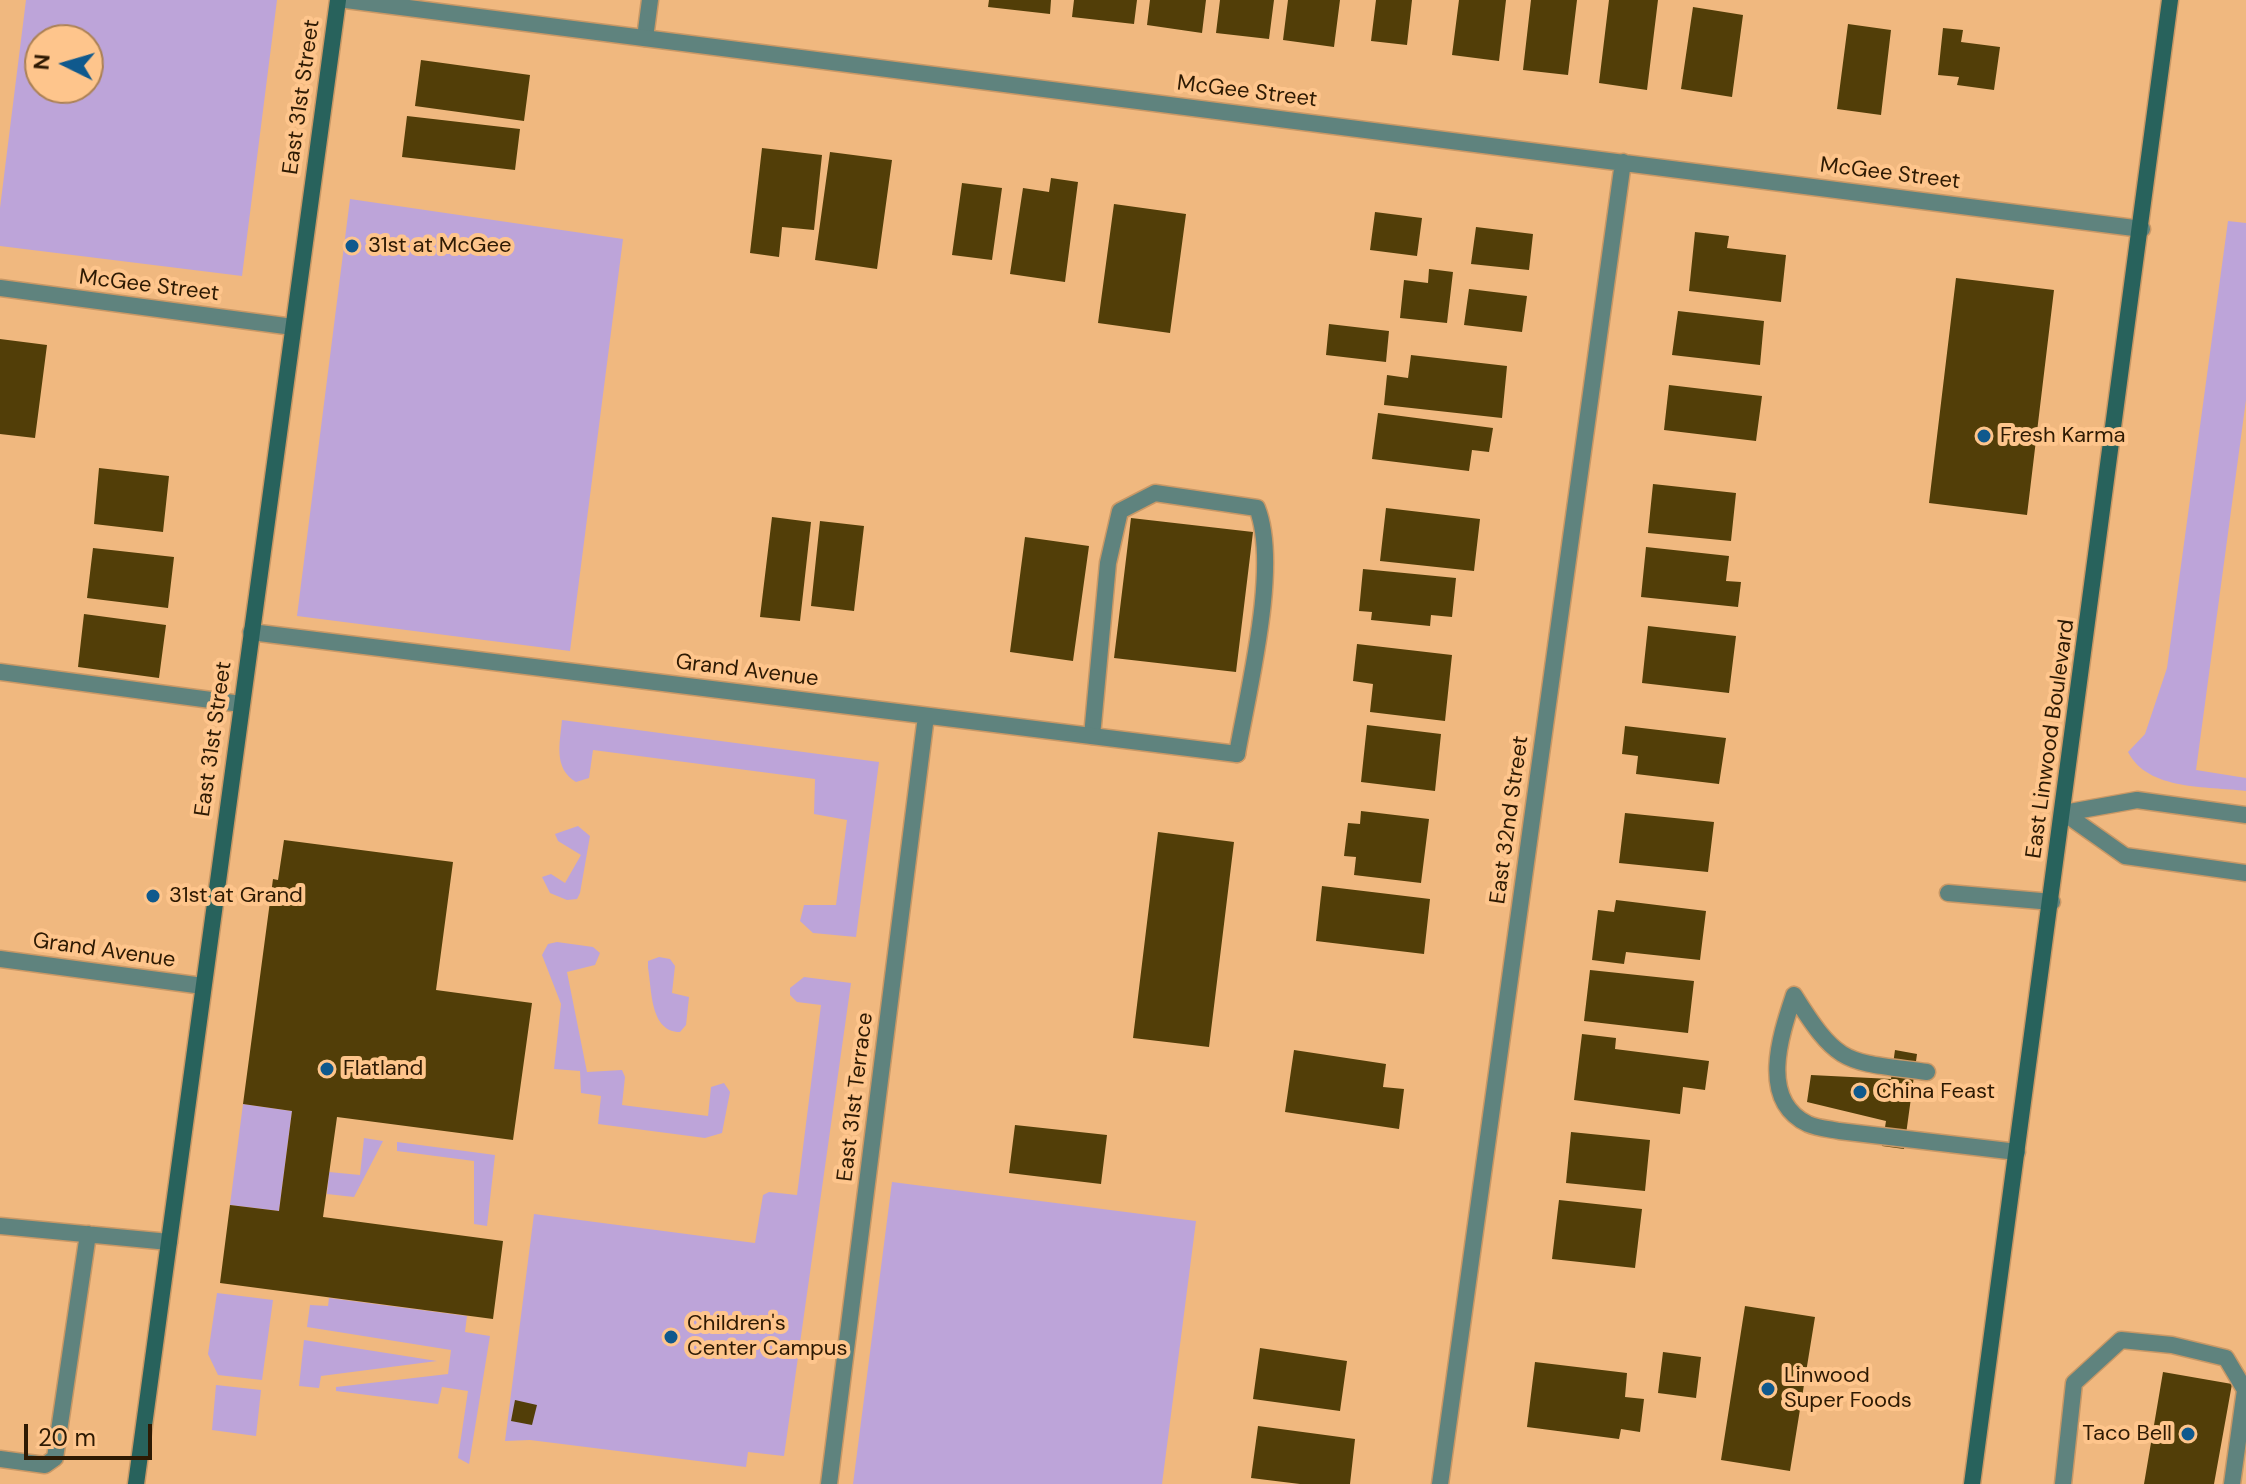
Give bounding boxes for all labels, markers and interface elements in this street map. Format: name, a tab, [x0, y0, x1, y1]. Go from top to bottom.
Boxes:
street label: East 31st Street	[278, 18, 326, 176]
north arrow	[24, 24, 104, 104]
text: N	[26, 53, 57, 71]
street label: McGee Street	[1175, 70, 1319, 114]
street label: McGee Street	[1818, 152, 1962, 196]
place label: 31st at McGee	[368, 233, 511, 259]
marker: 31st at McGee	[343, 237, 361, 255]
street label: McGee Street	[77, 264, 221, 308]
place label: Fresh Karma	[2000, 423, 2126, 449]
marker: Fresh Karma	[1975, 427, 1993, 445]
street label: East Linwood Boulevard	[2021, 618, 2081, 860]
street label: Grand Avenue	[674, 649, 820, 693]
street label: East 31st Street	[190, 660, 238, 818]
street label: East 32nd Street	[1485, 734, 1535, 906]
place label: 31st at Grand	[169, 883, 303, 909]
marker: 31st at Grand	[144, 887, 162, 905]
street label: Grand Avenue	[31, 928, 177, 974]
street label: East 31st Terrace	[833, 1011, 879, 1183]
place label: Flatland	[343, 1056, 423, 1082]
marker: Flatland	[318, 1060, 336, 1078]
place label: China Feast	[1876, 1079, 1995, 1105]
marker: China Feast	[1851, 1083, 1869, 1101]
place label: Children's Center Campus	[687, 1311, 847, 1362]
marker: Children's Center Campus	[662, 1328, 680, 1346]
place label: Linwood Super Foods	[1784, 1363, 1912, 1414]
marker: Linwood Super Foods	[1759, 1380, 1777, 1398]
scale bar	[28, 1408, 156, 1458]
place label: Taco Bell	[2082, 1421, 2172, 1447]
text: 20 m	[38, 1422, 96, 1453]
marker: Taco Bell	[2179, 1425, 2197, 1443]

